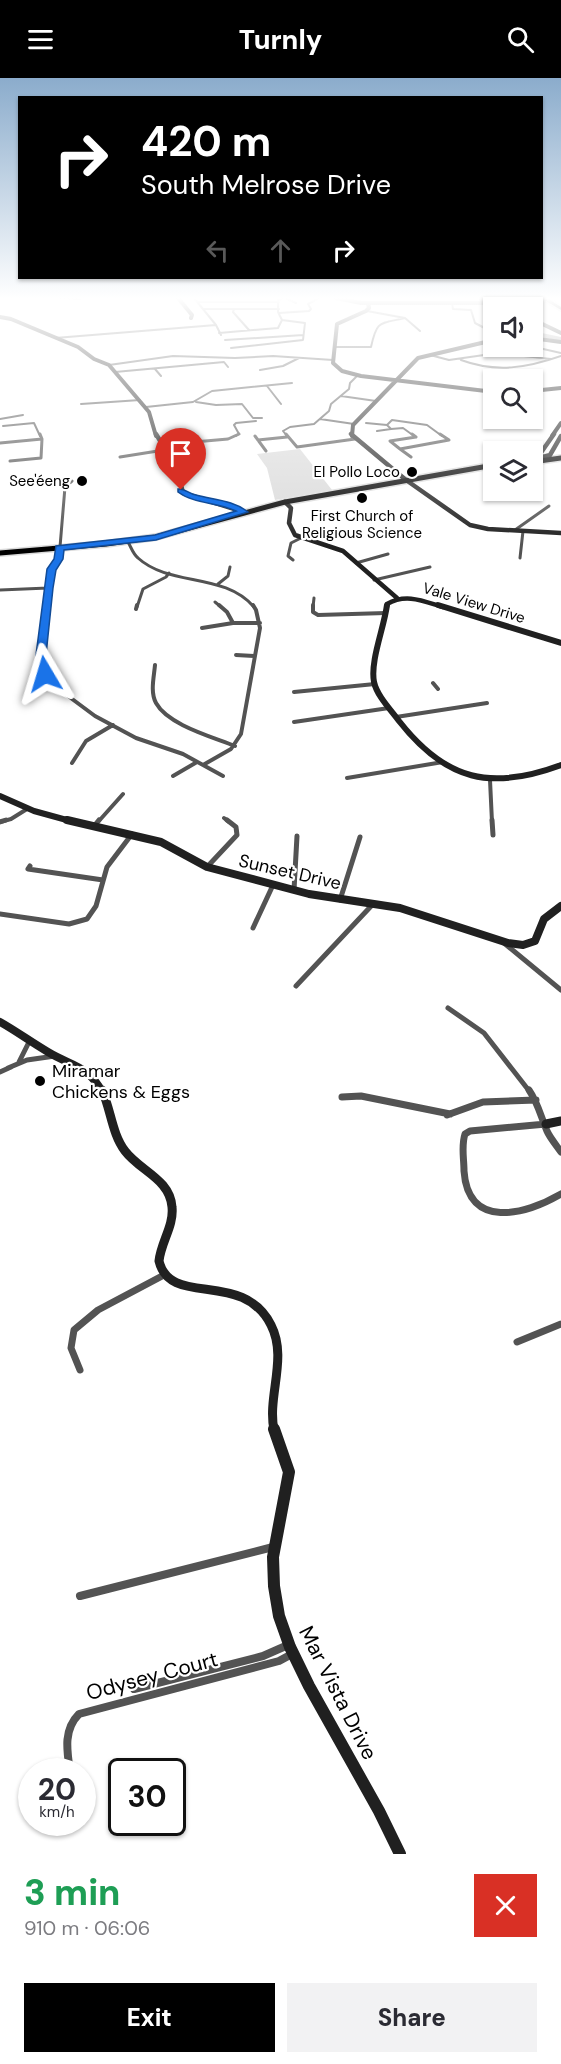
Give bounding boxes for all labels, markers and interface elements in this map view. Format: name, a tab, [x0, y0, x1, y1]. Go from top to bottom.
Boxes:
text: Turnly	[239, 22, 322, 57]
icon: menu	[24, 23, 57, 56]
icon: search	[504, 23, 537, 56]
text: 420 m	[141, 114, 271, 169]
icon: right	[42, 120, 120, 198]
text: South Melrose Drive	[141, 167, 391, 202]
icon: left	[201, 234, 234, 267]
icon: ahead	[264, 234, 297, 267]
icon: right	[327, 234, 360, 267]
map controls	[483, 297, 543, 501]
button: sound	[483, 297, 543, 357]
button: search	[483, 369, 543, 429]
pin	[155, 428, 206, 490]
icon: arrive	[164, 437, 197, 470]
button: layers	[483, 441, 543, 501]
place label: El Pollo Loco	[313, 462, 400, 482]
marker: El Pollo Loco	[405, 465, 419, 479]
place label: See'éeng	[9, 471, 70, 491]
marker: See'éeng	[75, 474, 89, 488]
marker: First Church of Religious Science	[355, 491, 369, 505]
place label: First Church of Religious Science	[302, 506, 422, 543]
street label: Vale View Drive	[420, 578, 528, 628]
position arrow	[13, 642, 77, 706]
street label: Sunset Drive	[236, 849, 344, 895]
place label: Miramar Chickens & Eggs	[52, 1059, 190, 1104]
marker: Miramar Chickens & Eggs	[33, 1074, 47, 1088]
street label: Mar Vista Drive	[292, 1621, 384, 1765]
street label: Odysey Court	[83, 1645, 221, 1707]
speed limit sign: 30	[108, 1758, 186, 1836]
text: 20	[38, 1770, 76, 1809]
text: km/h	[39, 1802, 75, 1822]
text: 3 min	[24, 1869, 120, 1916]
button: close	[474, 1874, 537, 1937]
text: 910 m · 06:06	[24, 1915, 150, 1941]
button: Exit	[24, 1983, 275, 2052]
button: Share	[287, 1983, 537, 2052]

